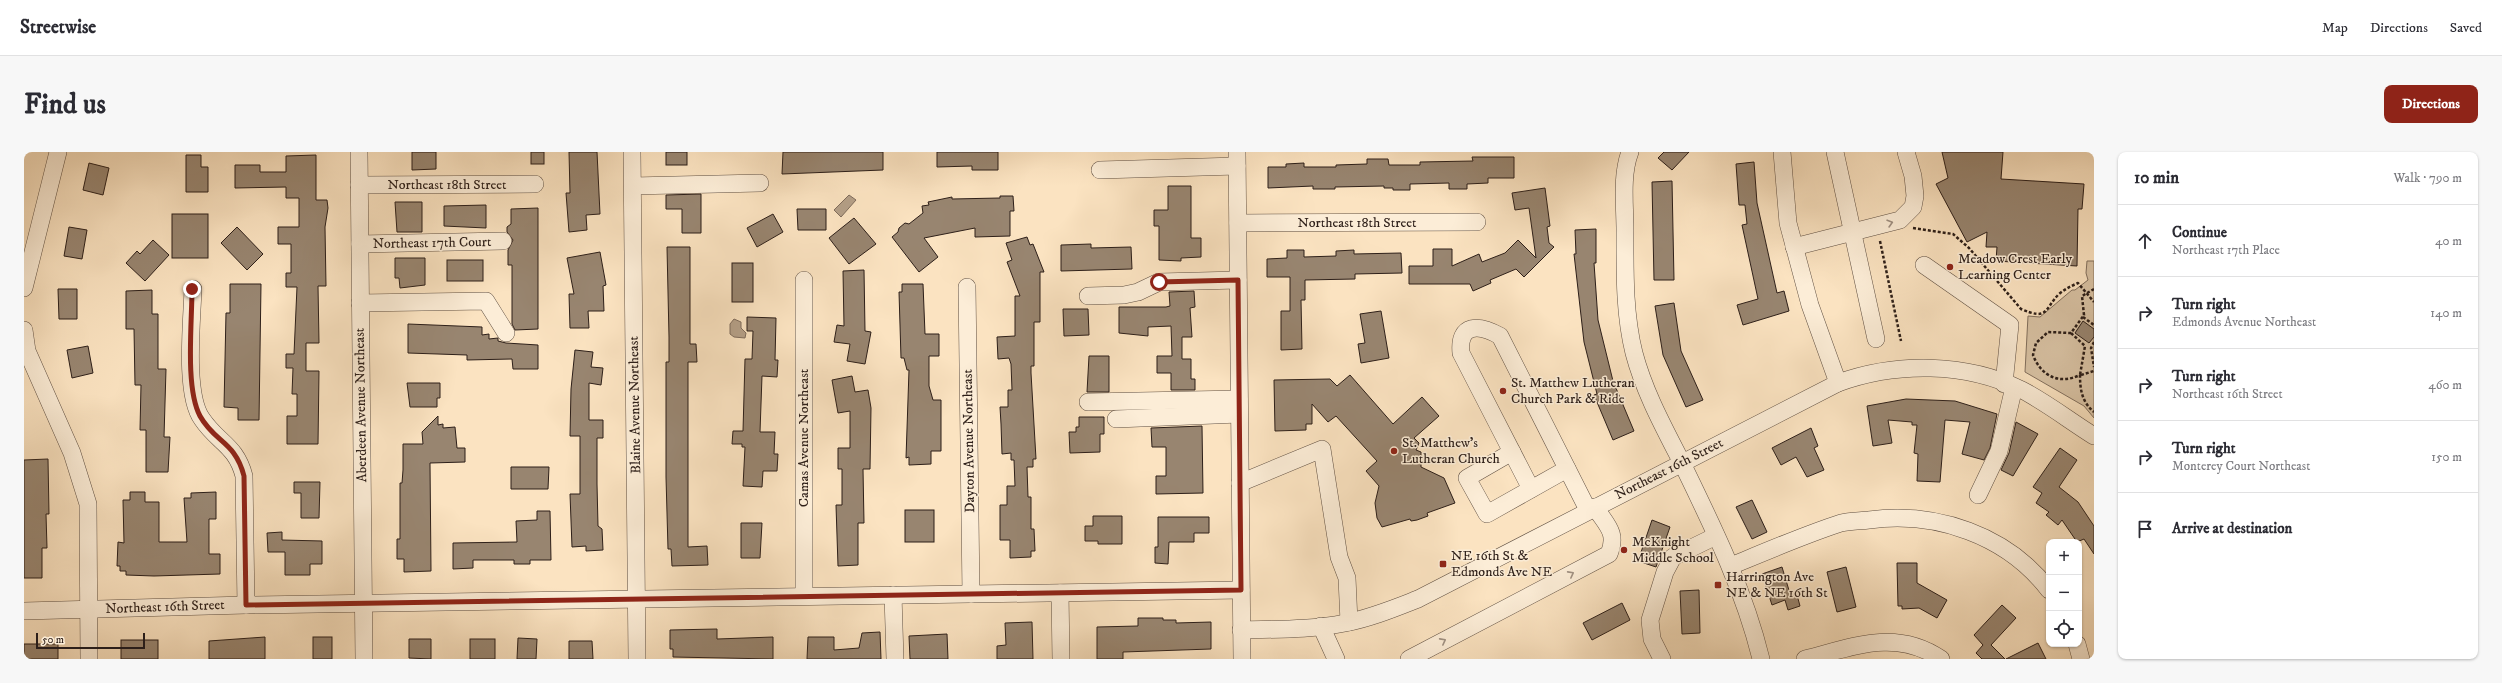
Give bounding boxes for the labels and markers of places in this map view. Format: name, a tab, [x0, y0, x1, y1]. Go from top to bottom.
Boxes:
place label: Meadow Crest Early Learning Center	[1958, 250, 2072, 284]
marker: Meadow Crest Early Learning Center	[1945, 262, 1955, 272]
place label: St. Matthew Lutheran Church Park & Ride	[1511, 374, 1635, 408]
marker: St. Matthew Lutheran Church Park & Ride	[1498, 386, 1508, 396]
place label: St. Matthew's Lutheran Church	[1402, 434, 1500, 468]
marker: St. Matthew's Lutheran Church	[1389, 446, 1399, 456]
place label: McKnight Middle School	[1632, 533, 1715, 567]
marker: McKnight Middle School	[1619, 545, 1629, 555]
place label: NE 16th St & Edmonds Ave NE	[1451, 547, 1552, 581]
marker: NE 16th St & Edmonds Ave NE	[1438, 559, 1448, 569]
place label: Harrington Ave NE & NE 16th St	[1726, 568, 1828, 602]
marker: Harrington Ave NE & NE 16th St	[1713, 580, 1723, 590]

